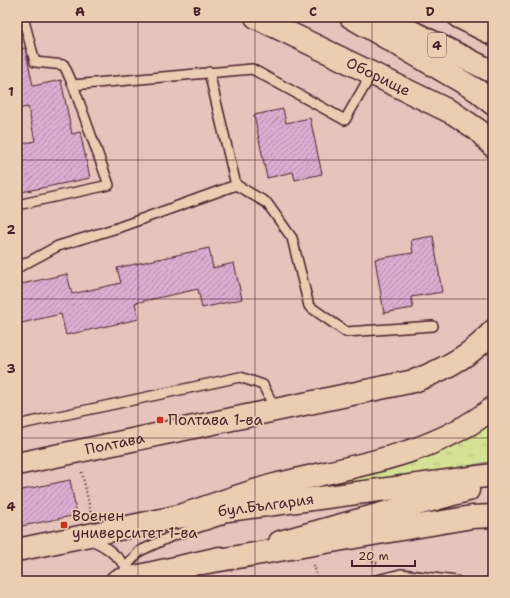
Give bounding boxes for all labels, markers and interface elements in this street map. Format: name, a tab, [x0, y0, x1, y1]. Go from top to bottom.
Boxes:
text: A	[75, 3, 85, 20]
text: B	[193, 3, 201, 20]
text: C	[309, 3, 317, 20]
text: D	[425, 3, 435, 20]
road number: 4	[428, 33, 446, 57]
street label: Оборище	[343, 52, 414, 101]
text: 1	[8, 83, 14, 100]
text: 2	[6, 221, 16, 238]
text: 3	[6, 360, 16, 377]
place label: Полтава 1-ва	[168, 410, 263, 430]
marker: Полтава 1-ва	[155, 415, 165, 425]
street label: Полтава	[83, 427, 147, 460]
street label: бул.България	[217, 489, 315, 521]
text: 4	[6, 498, 16, 515]
place label: Военен университет 1-ва	[72, 506, 198, 543]
marker: Военен университет 1-ва	[59, 520, 69, 530]
scale bar	[352, 542, 415, 568]
text: 20 m	[358, 548, 389, 564]

